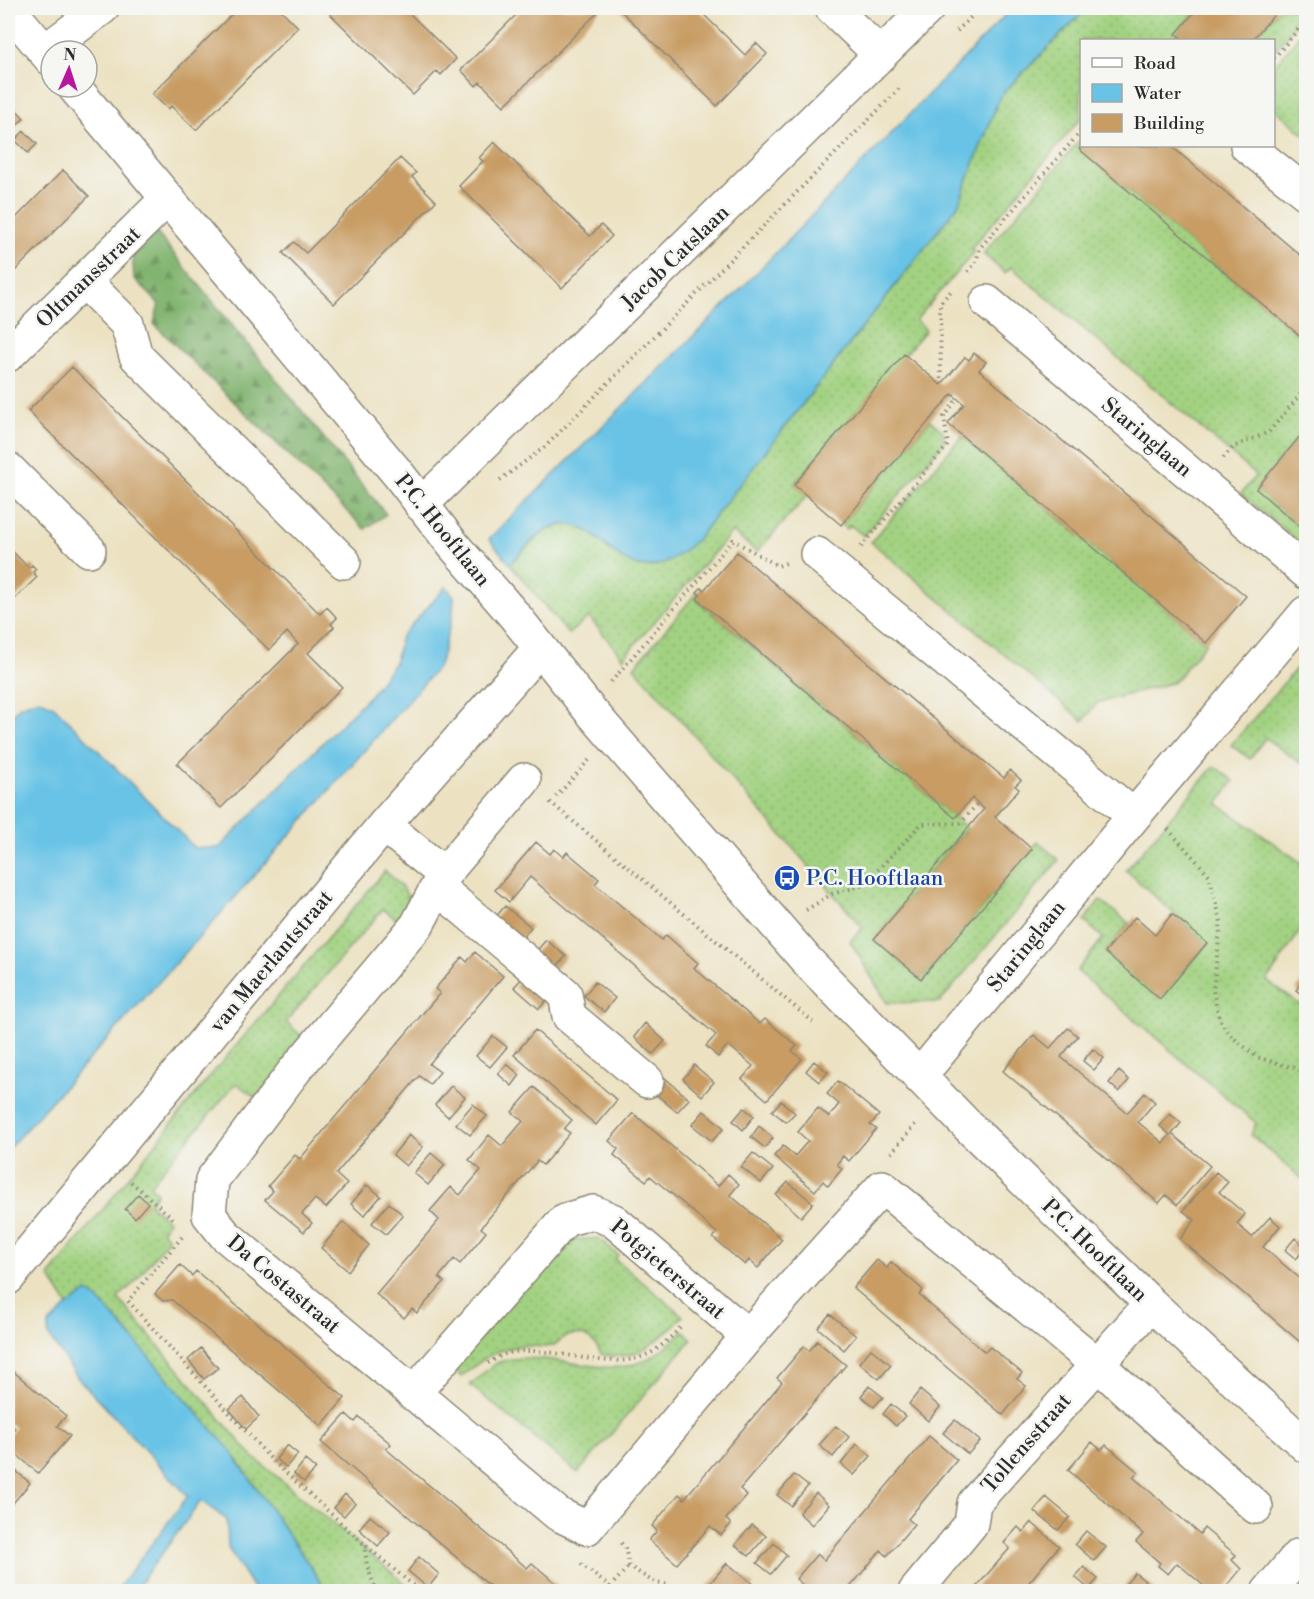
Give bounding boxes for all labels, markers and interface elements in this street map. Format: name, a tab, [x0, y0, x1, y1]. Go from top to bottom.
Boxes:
north arrow	[39, 39, 99, 99]
legend	[1080, 39, 1275, 147]
text: N	[63, 45, 77, 65]
text: Road	[1134, 52, 1177, 75]
text: Water	[1133, 82, 1182, 105]
text: Building	[1133, 112, 1205, 135]
street label: Jacob Catslaan	[616, 199, 735, 316]
street label: Oltmansstraat	[31, 221, 147, 334]
street label: Staringlaan	[1096, 392, 1197, 483]
street label: P.C. Hooftlaan	[389, 469, 496, 593]
bus stop icon: P.C. Hooftlaan	[772, 863, 802, 893]
place label: P.C. Hooftlaan	[806, 866, 944, 892]
street label: van Maerlantstraat	[204, 885, 339, 1039]
street label: Staringlaan	[982, 895, 1072, 998]
street label: P.C. Hooftlaan	[1036, 1194, 1153, 1308]
street label: Potgieterstraat	[605, 1214, 730, 1326]
street label: Da Costastraat	[221, 1230, 346, 1340]
street label: Tollensstraat	[976, 1388, 1078, 1499]

